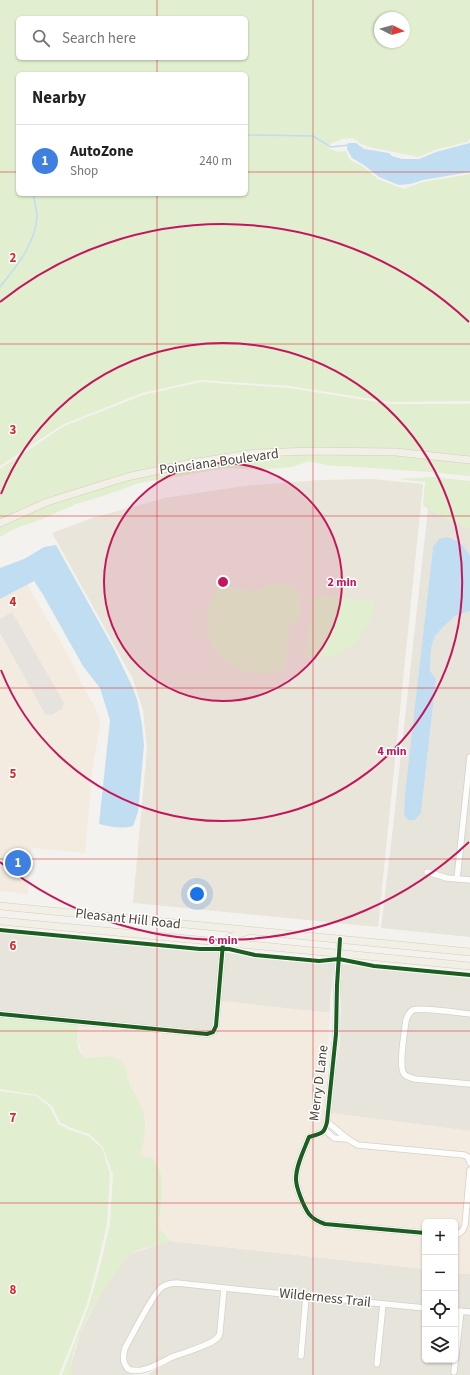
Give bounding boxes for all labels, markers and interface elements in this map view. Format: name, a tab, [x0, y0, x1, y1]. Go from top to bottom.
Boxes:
north arrow	[374, 12, 410, 48]
search box	[16, 16, 248, 60]
icon: search	[30, 27, 52, 49]
text: Search here	[62, 28, 136, 49]
text: Nearby	[32, 86, 86, 110]
text: AutoZone	[70, 141, 133, 162]
text: 1	[42, 152, 48, 170]
text: 240 m	[199, 152, 232, 170]
text: Shop	[70, 162, 98, 180]
text: 2	[10, 249, 17, 267]
text: 3	[10, 421, 17, 439]
street label: Poinciana Boulevard	[158, 444, 280, 480]
text: 2 min	[327, 574, 357, 591]
centre of rings	[216, 575, 230, 589]
text: 4	[10, 593, 17, 611]
text: 4 min	[377, 743, 407, 760]
text: 5	[10, 765, 17, 783]
pin: 1	[5, 848, 31, 878]
your location	[187, 884, 207, 904]
street label: Pleasant Hill Road	[74, 904, 182, 934]
text: 6 min	[208, 932, 238, 949]
text: 6	[10, 937, 17, 955]
street label: Merry D Lane	[304, 1044, 334, 1122]
text: 7	[10, 1109, 17, 1127]
map controls	[422, 1219, 458, 1363]
button: +	[422, 1219, 458, 1255]
button: −	[422, 1255, 458, 1291]
text: 8	[10, 1281, 17, 1299]
street label: Wilderness Trail	[278, 1283, 372, 1313]
button: locate	[422, 1291, 458, 1327]
button: layers	[422, 1327, 458, 1363]

